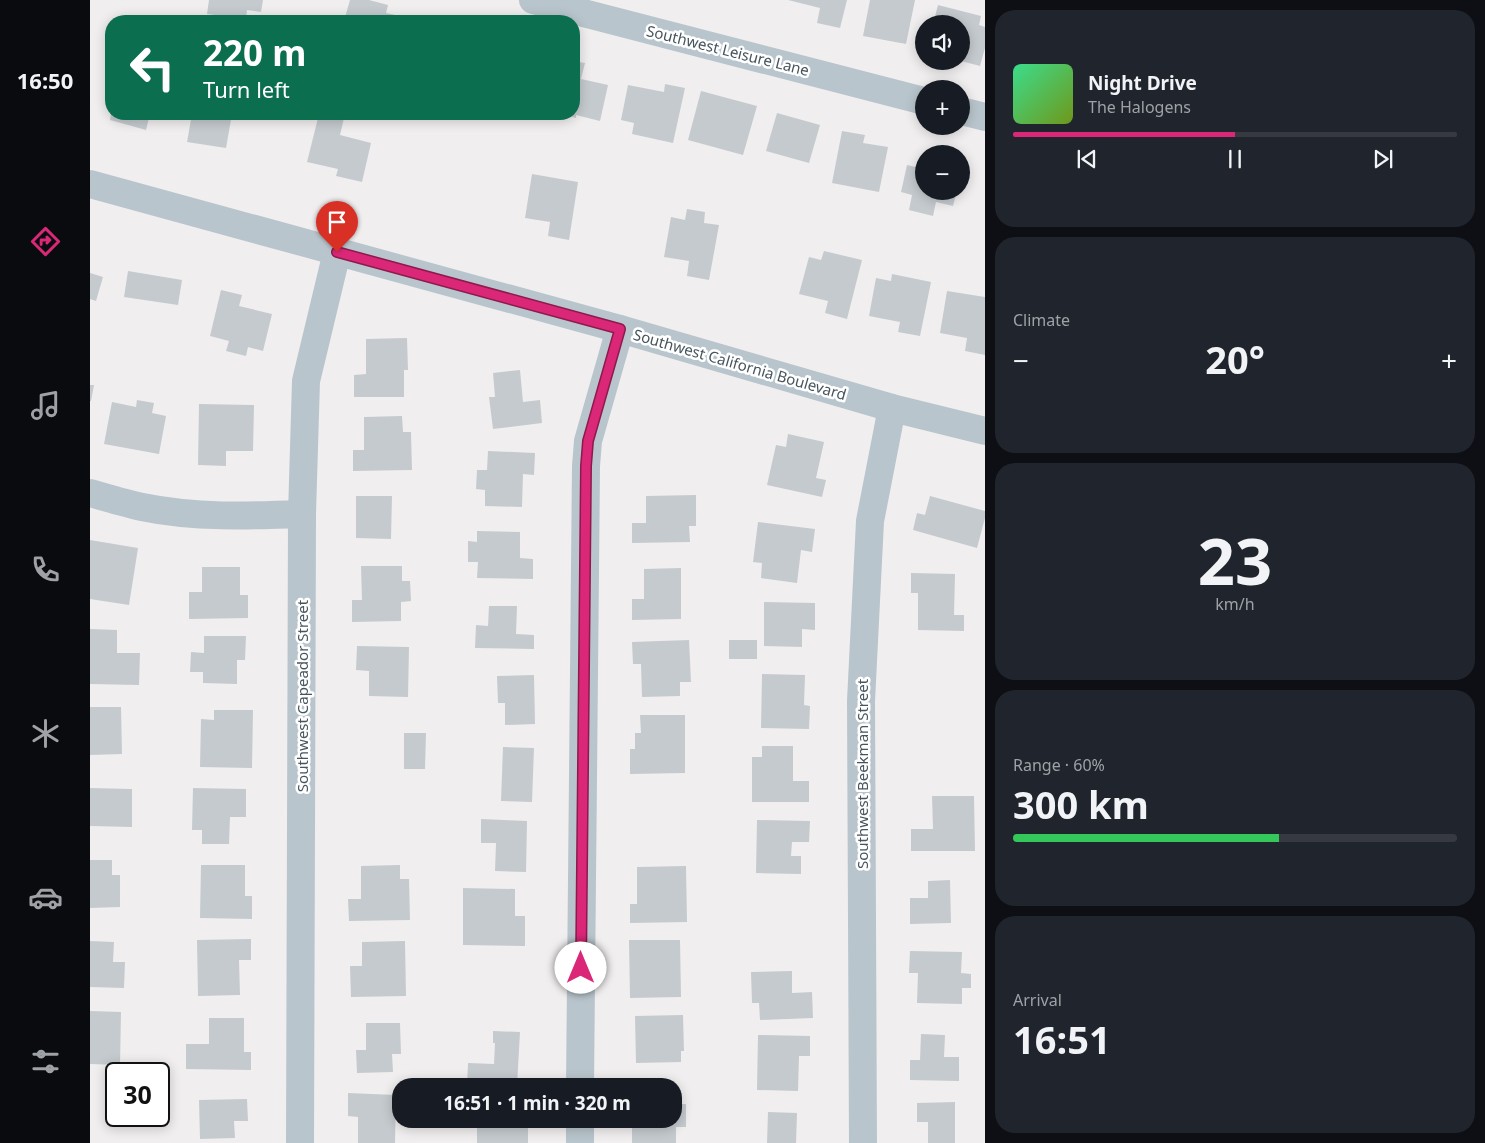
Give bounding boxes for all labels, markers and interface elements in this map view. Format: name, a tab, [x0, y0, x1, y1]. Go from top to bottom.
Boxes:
map controls	[915, 15, 970, 200]
button: sound	[915, 15, 970, 70]
street label: Southwest Leisure Lane	[645, 20, 811, 80]
text: 220 m	[203, 29, 306, 76]
icon: left	[120, 35, 185, 100]
text: 16:50	[17, 65, 73, 95]
text: Night Drive	[1088, 70, 1197, 96]
text: Turn left	[203, 74, 290, 104]
button: +	[915, 80, 970, 135]
text: The Halogens	[1088, 96, 1191, 118]
button: −	[915, 145, 970, 200]
icon: previous	[1073, 145, 1101, 173]
icon: pause	[1221, 145, 1249, 173]
icon: next	[1369, 145, 1397, 173]
pin	[316, 201, 358, 252]
icon: arrive	[323, 208, 351, 236]
icon: directions	[28, 224, 63, 259]
text: Climate	[1013, 309, 1070, 331]
street label: Southwest California Boulevard	[631, 324, 849, 404]
text: 20°	[1205, 333, 1265, 385]
text: −	[1013, 341, 1029, 379]
text: +	[1441, 341, 1457, 379]
icon: music	[28, 388, 63, 423]
text: 23	[1198, 516, 1272, 604]
icon: phone	[28, 552, 63, 587]
text: km/h	[1215, 593, 1255, 615]
street label: Southwest Capeador Street	[292, 599, 312, 792]
street label: Southwest Beekman Street	[852, 678, 872, 869]
icon: climate	[28, 716, 63, 751]
text: Range · 60%	[1013, 754, 1105, 776]
text: 300 km	[1013, 778, 1149, 830]
icon: car	[28, 880, 63, 915]
position arrow	[554, 941, 606, 993]
text: Arrival	[1013, 989, 1062, 1011]
text: 16:51	[1013, 1013, 1111, 1065]
icon: filters	[28, 1044, 63, 1079]
speed limit sign: 30	[105, 1062, 170, 1127]
text: 16:51 · 1 min · 320 m	[443, 1090, 631, 1116]

